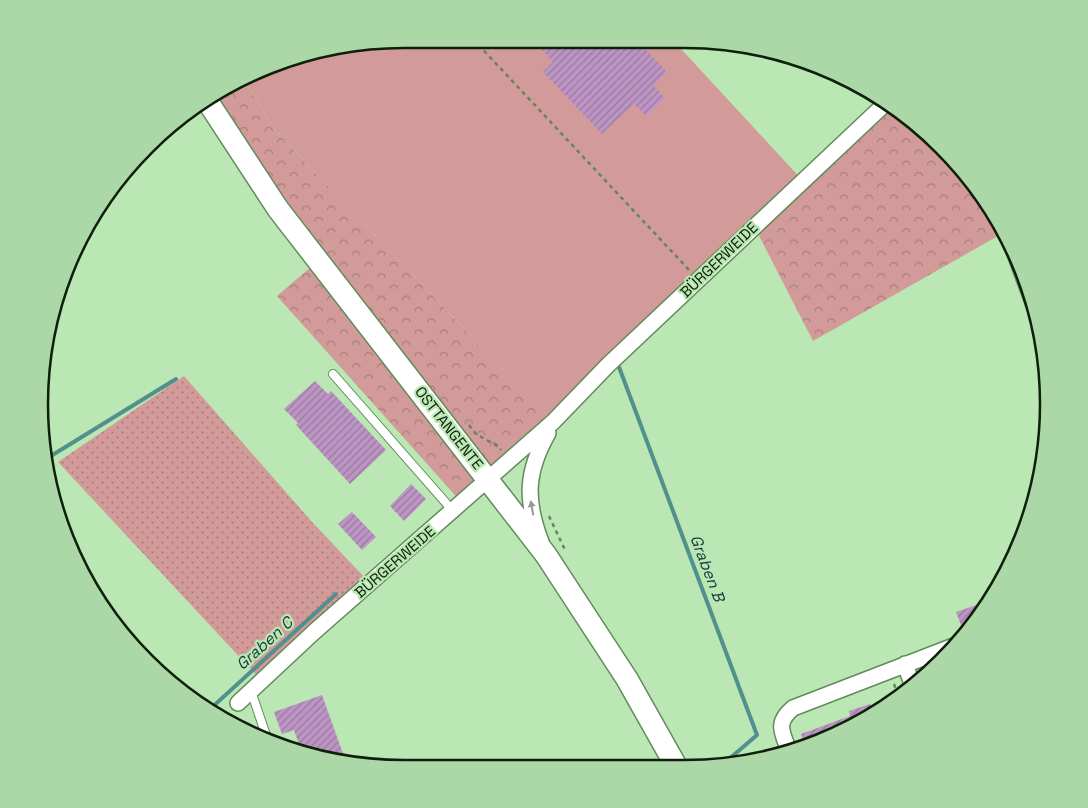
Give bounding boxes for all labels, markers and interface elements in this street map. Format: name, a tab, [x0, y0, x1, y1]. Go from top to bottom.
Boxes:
street label: BÜRGERWEIDE	[676, 218, 762, 301]
street label: OSTTANGENTE	[411, 382, 488, 473]
one-way arrow	[527, 500, 535, 516]
street label: BÜRGERWEIDE	[350, 521, 439, 602]
water label: Graben B	[685, 532, 731, 607]
water label: Graben C	[231, 611, 298, 674]

